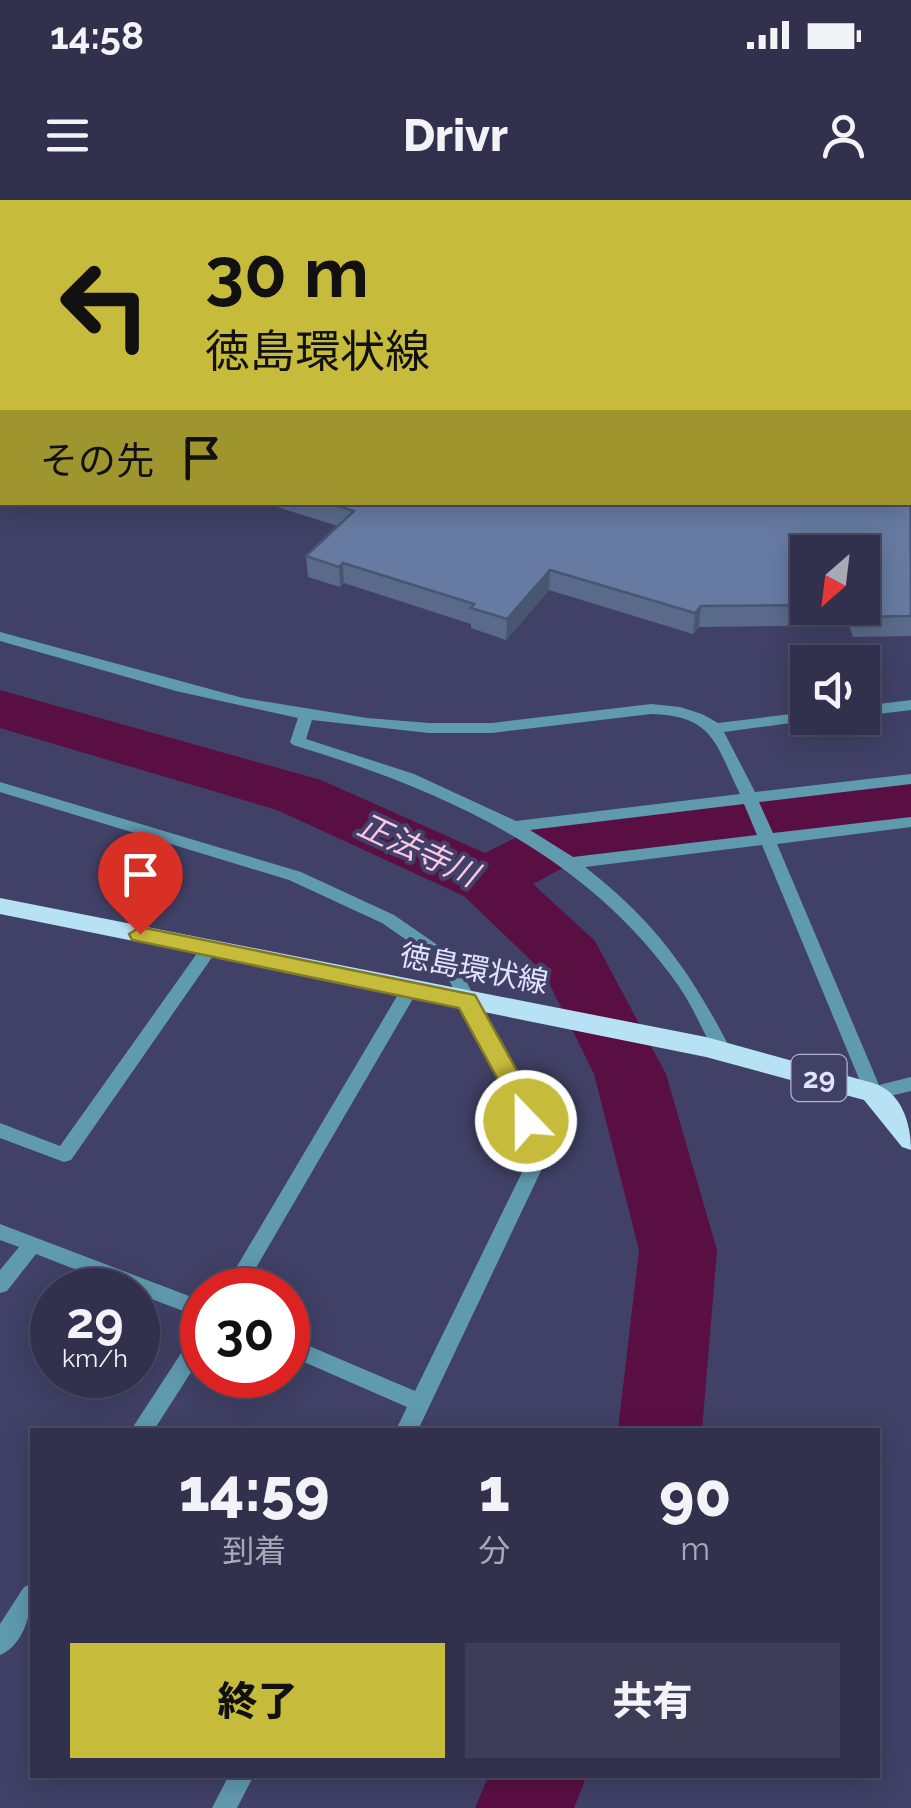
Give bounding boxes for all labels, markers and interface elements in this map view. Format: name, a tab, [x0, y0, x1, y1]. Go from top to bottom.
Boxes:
text: 14:58	[50, 13, 144, 58]
icon: menu	[40, 108, 95, 163]
icon: person	[816, 108, 871, 163]
text: Drivr	[403, 109, 508, 162]
text: 30 m	[205, 231, 369, 313]
icon: left	[40, 240, 170, 370]
text: 徳島環状線	[205, 325, 430, 378]
icon: arrive	[174, 430, 229, 485]
text: その先	[40, 438, 154, 483]
north arrow	[790, 535, 880, 625]
map controls	[790, 535, 880, 735]
button: sound	[790, 645, 880, 735]
water label: 正法寺川	[352, 806, 487, 895]
pin	[98, 832, 183, 935]
icon: arrive	[113, 847, 168, 902]
street label: 徳島環状線	[397, 937, 551, 1000]
road number: 29	[792, 1055, 846, 1101]
position arrow	[474, 1069, 578, 1173]
speed limit sign: 30	[180, 1268, 310, 1398]
text: 29	[66, 1291, 124, 1350]
text: km/h	[62, 1343, 128, 1373]
text: 14:59	[179, 1455, 330, 1525]
text: 1	[479, 1455, 510, 1525]
text: 90	[659, 1460, 731, 1530]
text: m	[680, 1530, 710, 1567]
text: 到着	[222, 1532, 286, 1569]
text: 分	[478, 1532, 510, 1569]
button: 終了	[70, 1643, 445, 1758]
button: 共有	[465, 1643, 840, 1758]

